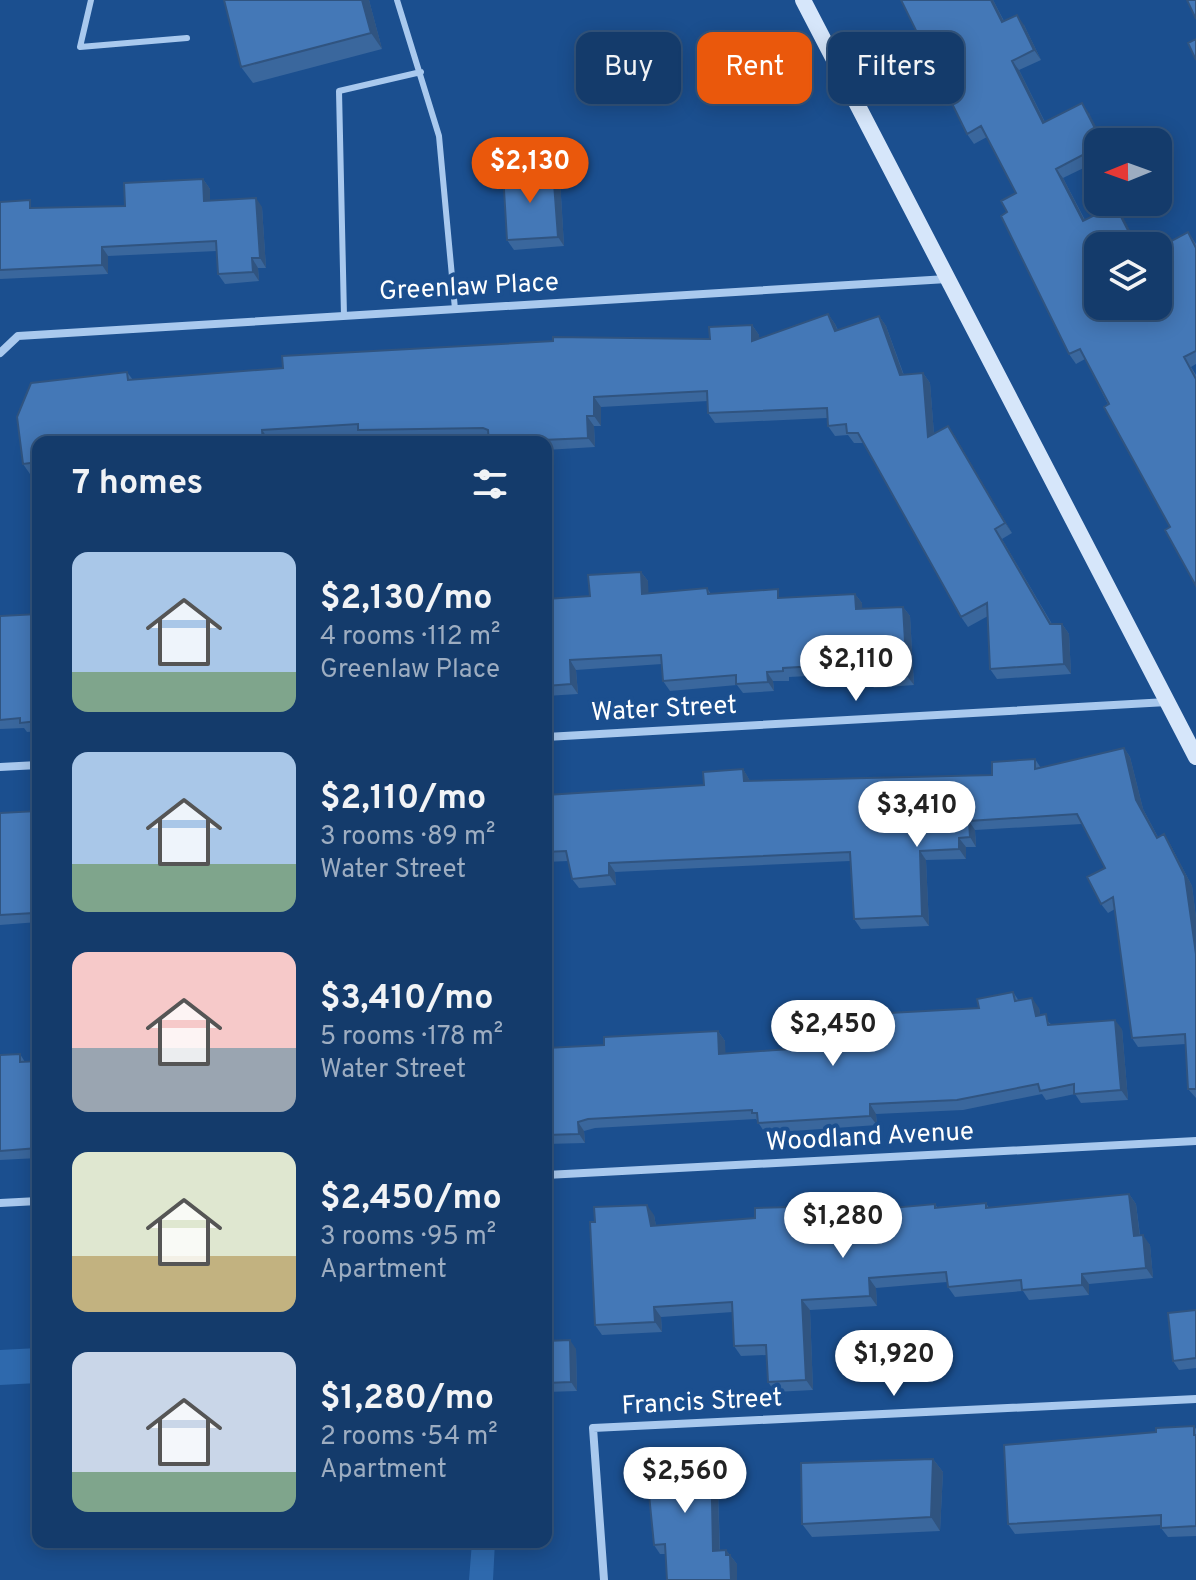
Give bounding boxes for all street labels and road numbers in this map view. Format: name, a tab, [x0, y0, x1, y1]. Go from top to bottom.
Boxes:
street label: Greenlaw Place	[378, 267, 560, 309]
street label: Water Street	[590, 690, 738, 730]
street label: Woodland Avenue	[765, 1116, 975, 1160]
street label: Francis Street	[621, 1382, 783, 1424]

